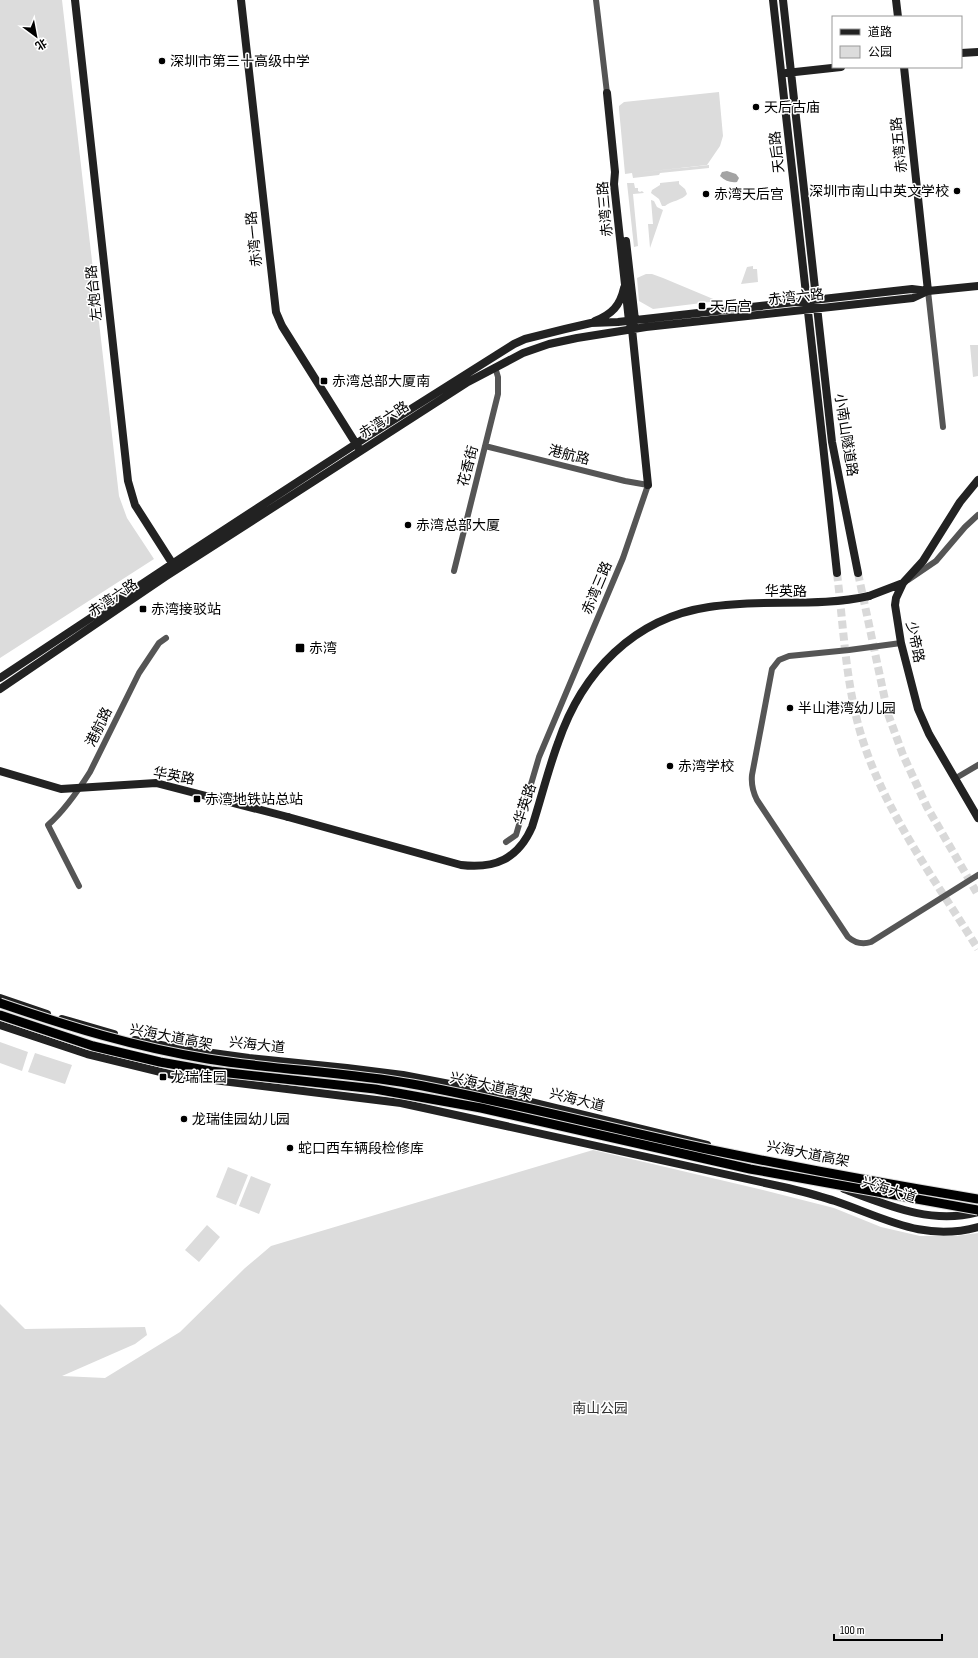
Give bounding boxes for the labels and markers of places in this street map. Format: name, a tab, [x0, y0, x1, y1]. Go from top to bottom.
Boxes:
place label: 深圳市第三十高级中学	[170, 53, 310, 70]
marker: 深圳市第三十高级中学	[157, 56, 167, 66]
place label: 天后古庙	[764, 99, 820, 116]
marker: 天后古庙	[751, 102, 761, 112]
place label: 深圳市南山中英文学校	[809, 183, 949, 200]
place label: 赤湾天后宫	[714, 186, 784, 203]
marker: 深圳市南山中英文学校	[952, 186, 962, 196]
marker: 赤湾天后宫	[701, 189, 711, 199]
place label: 天后宫	[710, 298, 752, 315]
marker: 天后宫	[697, 301, 707, 311]
place label: 赤湾总部大厦南	[332, 373, 430, 390]
marker: 赤湾总部大厦南	[319, 376, 329, 386]
place label: 赤湾总部大厦	[416, 517, 500, 534]
marker: 赤湾总部大厦	[403, 520, 413, 530]
place label: 赤湾接驳站	[151, 601, 221, 618]
marker: 赤湾接驳站	[138, 604, 148, 614]
place label: 赤湾	[309, 640, 337, 657]
marker: 赤湾	[294, 642, 306, 654]
place label: 半山港湾幼儿园	[798, 700, 896, 717]
marker: 半山港湾幼儿园	[785, 703, 795, 713]
place label: 赤湾学校	[678, 758, 734, 775]
marker: 赤湾学校	[665, 761, 675, 771]
place label: 赤湾地铁站总站	[205, 791, 303, 808]
marker: 赤湾地铁站总站	[192, 794, 202, 804]
place label: 龙瑞佳园	[171, 1069, 227, 1086]
marker: 龙瑞佳园	[158, 1072, 168, 1082]
place label: 龙瑞佳园幼儿园	[192, 1111, 290, 1128]
marker: 龙瑞佳园幼儿园	[179, 1114, 189, 1124]
place label: 蛇口西车辆段检修库	[298, 1140, 424, 1157]
marker: 蛇口西车辆段检修库	[285, 1143, 295, 1153]

